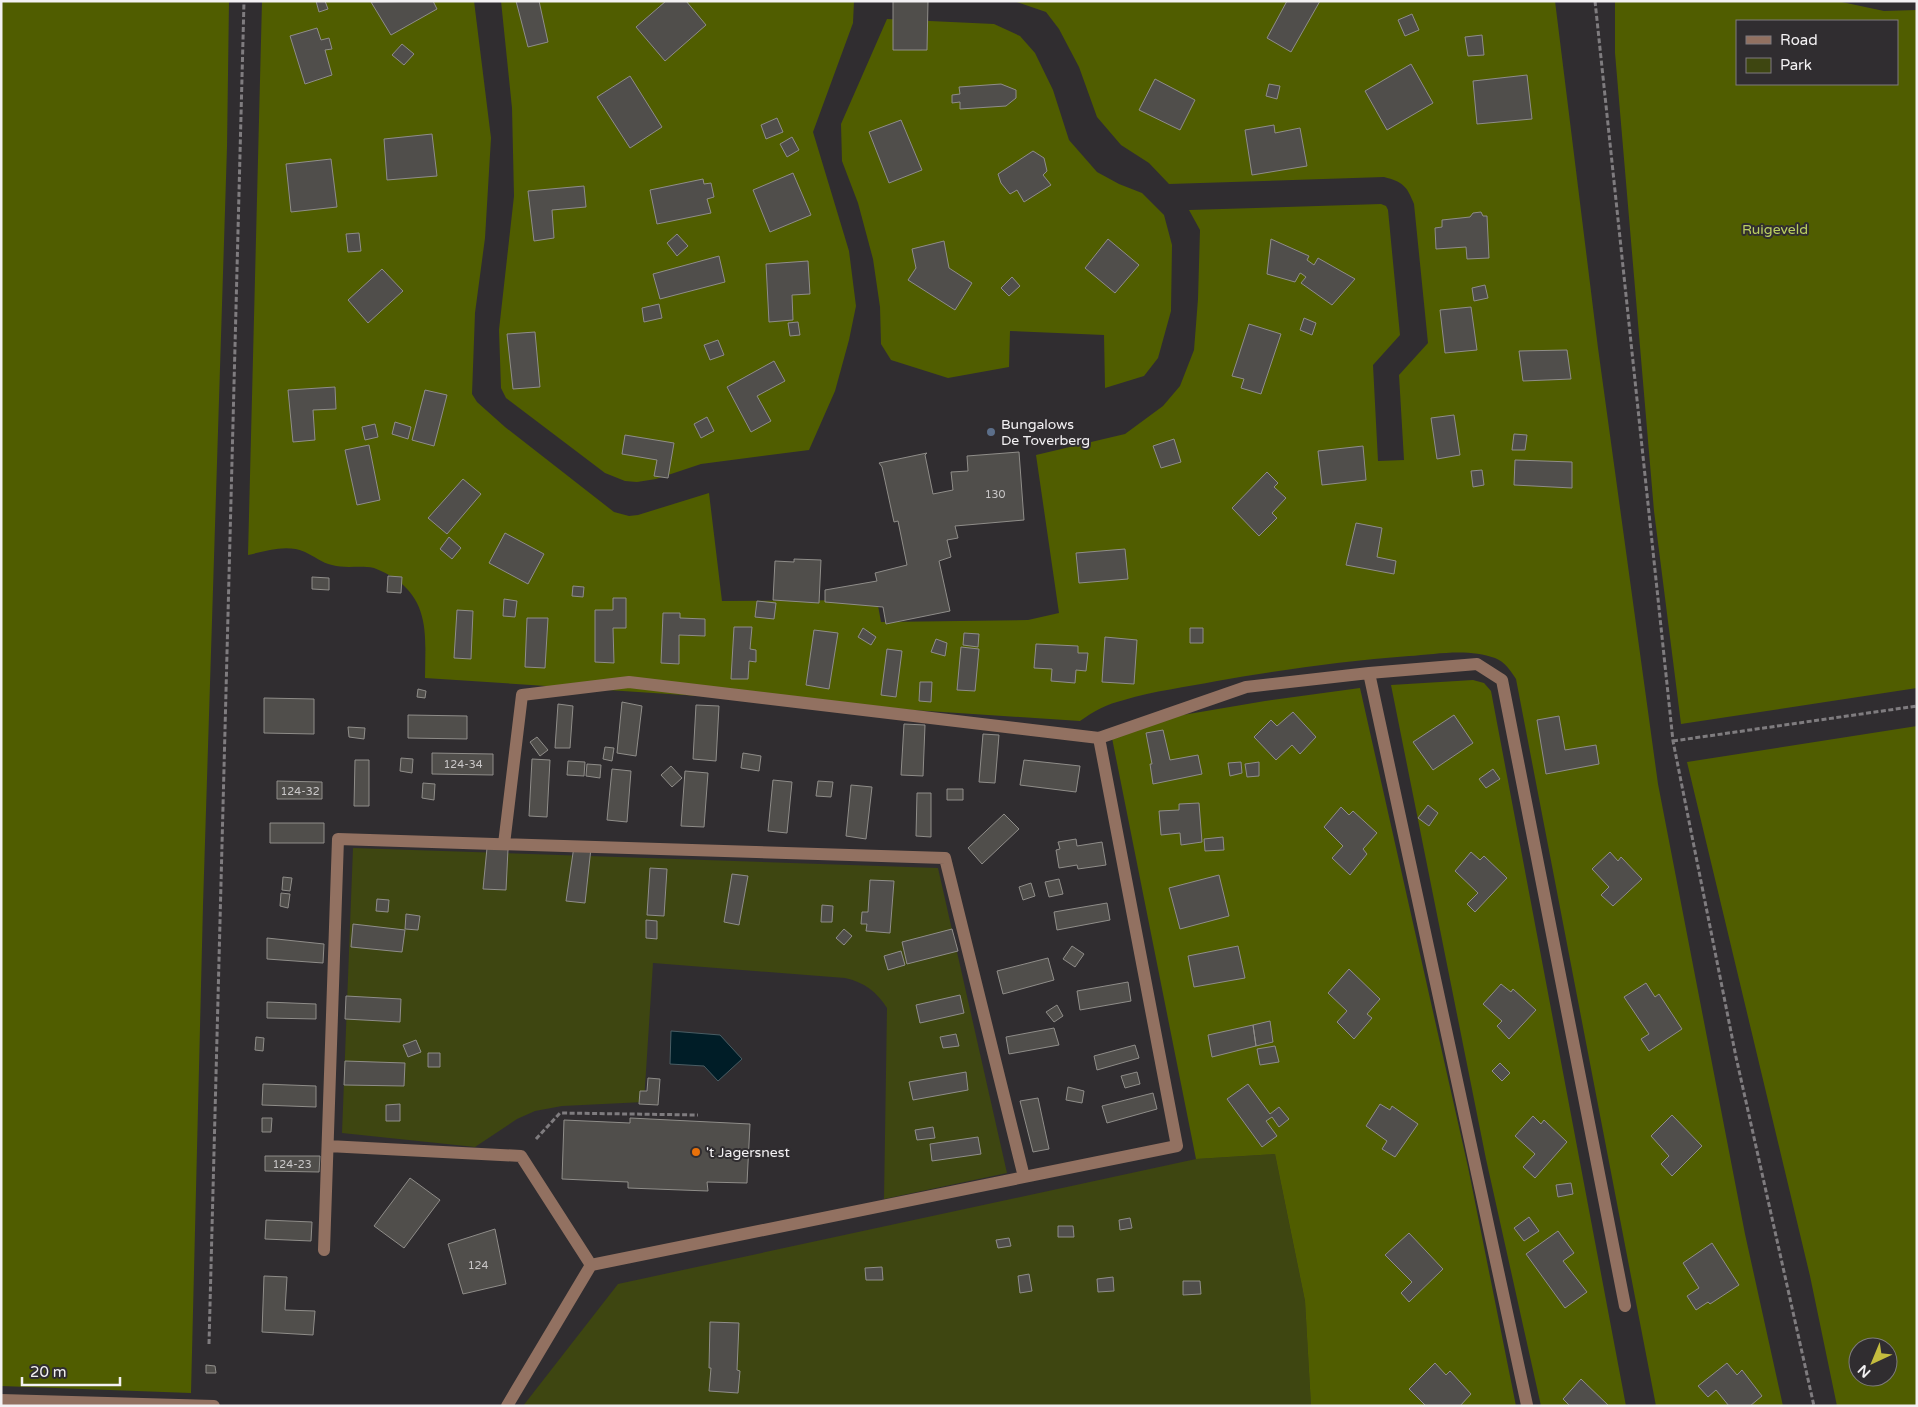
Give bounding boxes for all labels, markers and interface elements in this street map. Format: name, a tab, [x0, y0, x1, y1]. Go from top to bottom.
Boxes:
legend	[1736, 20, 1898, 85]
text: Road	[1780, 31, 1818, 49]
text: Park	[1780, 56, 1812, 74]
park label: Ruigeveld	[1742, 221, 1808, 238]
place label: Bungalows De Toverberg	[1001, 416, 1090, 449]
marker: Bungalows De Toverberg	[985, 426, 997, 438]
house number: 130	[985, 488, 1005, 501]
house number: 124-34	[443, 758, 483, 771]
house number: 124-32	[280, 785, 320, 798]
place label: 't Jagersnest	[706, 1144, 790, 1161]
marker: 't Jagersnest	[690, 1146, 702, 1158]
house number: 124-23	[272, 1158, 312, 1171]
house number: 124	[468, 1259, 488, 1272]
north arrow	[1848, 1337, 1898, 1387]
scale bar	[22, 1354, 120, 1386]
text: N	[1854, 1361, 1874, 1381]
text: 20 m	[30, 1363, 67, 1381]

